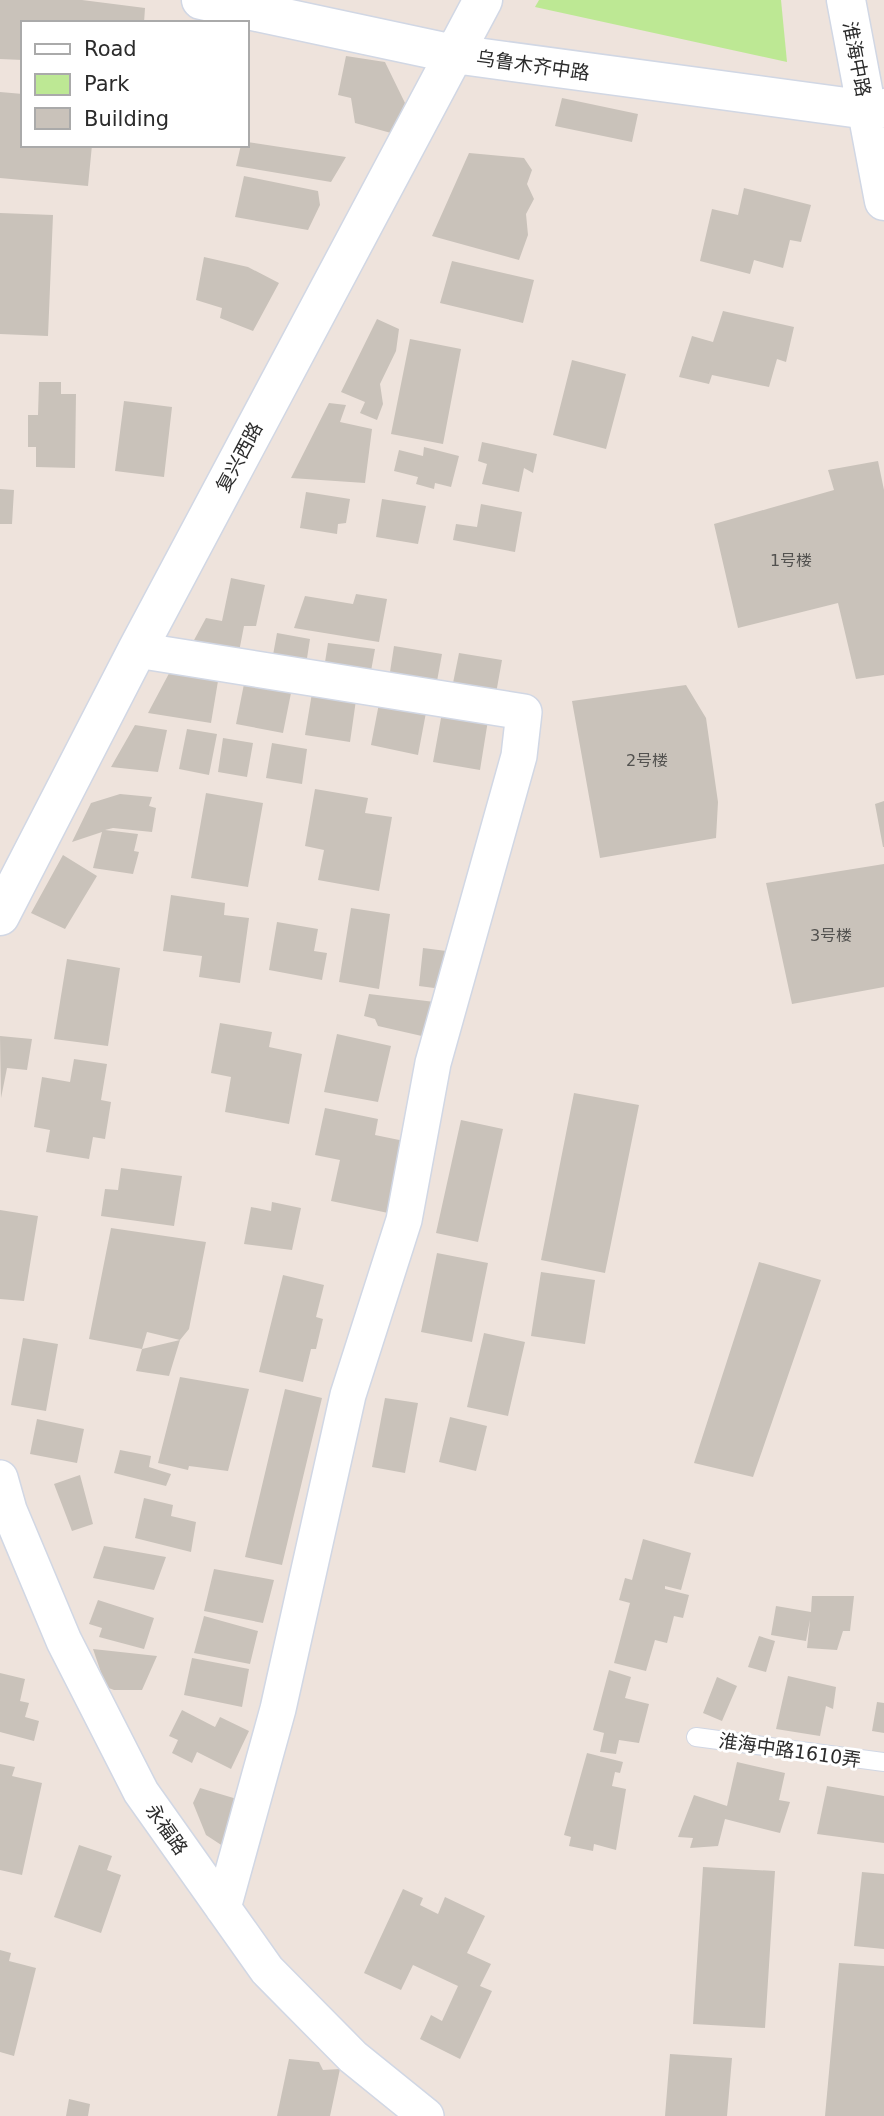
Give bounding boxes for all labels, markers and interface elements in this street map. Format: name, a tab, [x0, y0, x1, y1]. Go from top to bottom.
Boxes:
street label: 淮海中路	[839, 20, 875, 98]
legend	[21, 21, 248, 147]
text: Road	[84, 37, 137, 61]
street label: 乌鲁木齐中路	[475, 46, 591, 84]
text: Park	[84, 72, 130, 96]
text: Building	[84, 107, 169, 131]
street label: 复兴西路	[211, 418, 267, 496]
house number: 1号楼	[770, 551, 812, 570]
house number: 2号楼	[626, 751, 668, 770]
house number: 3号楼	[810, 926, 852, 945]
street label: 淮海中路1610弄	[717, 1729, 863, 1771]
street label: 永福路	[142, 1799, 192, 1859]

